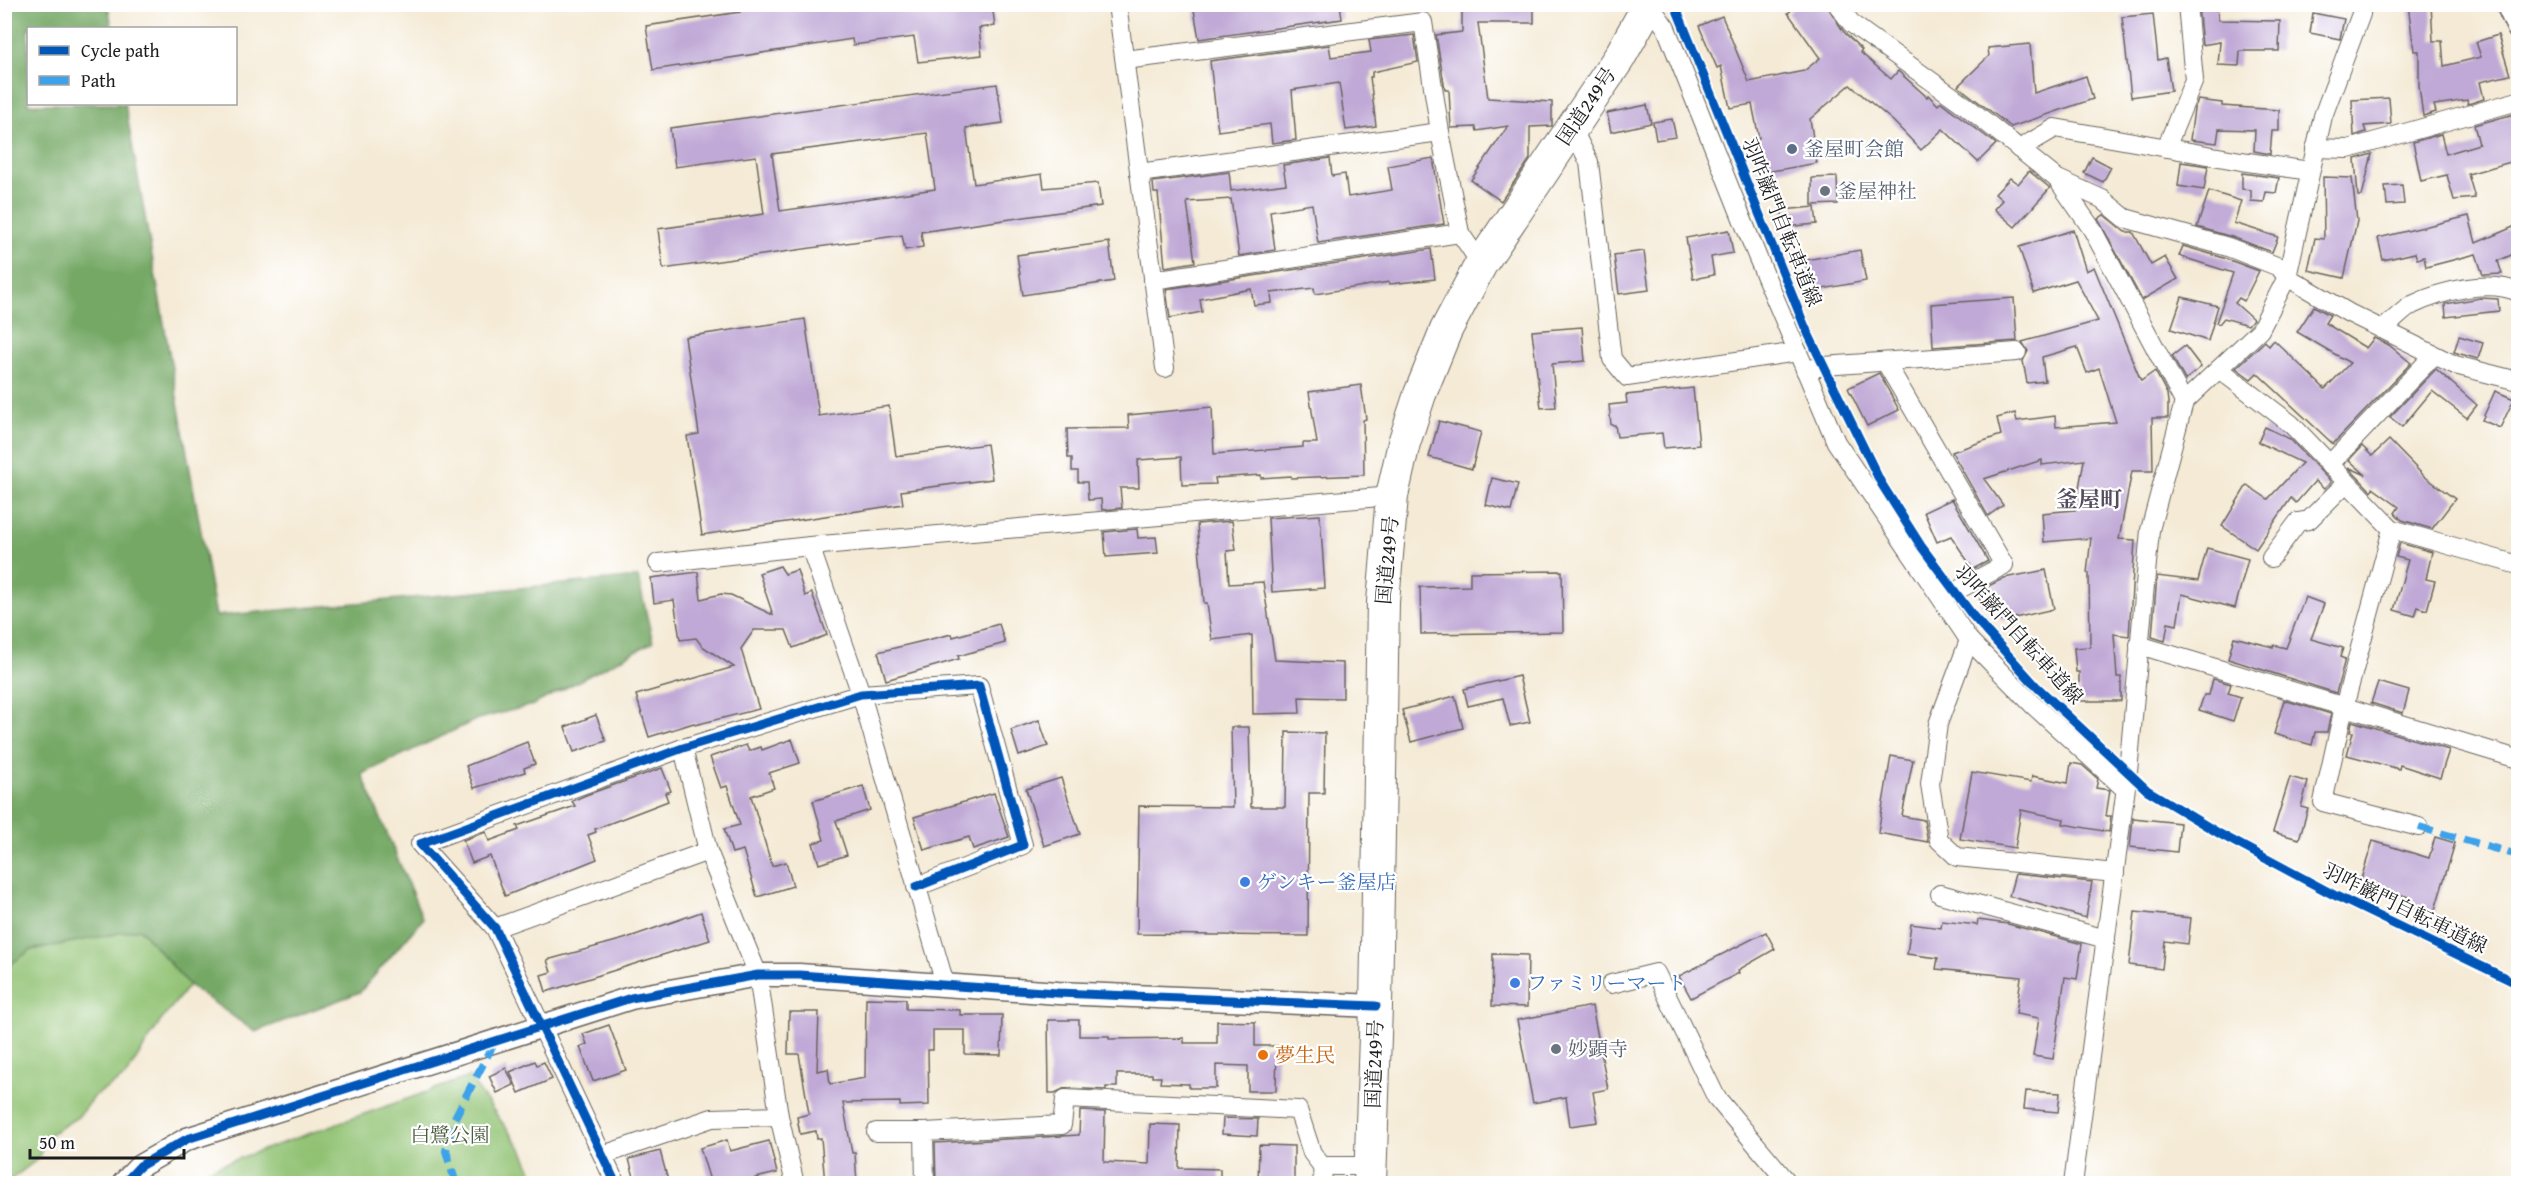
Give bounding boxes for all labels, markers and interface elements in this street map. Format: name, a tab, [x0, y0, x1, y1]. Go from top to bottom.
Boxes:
legend	[27, 27, 237, 105]
text: Cycle path	[81, 37, 160, 64]
street label: 国道249号	[1549, 61, 1622, 151]
text: Path	[81, 67, 116, 94]
street label: 羽咋巌門自転車道線	[1735, 133, 1830, 311]
place label: 釜屋町会館	[1804, 134, 1904, 163]
marker: 釜屋町会館	[1785, 142, 1799, 156]
place label: 釜屋神社	[1837, 176, 1917, 205]
marker: 釜屋神社	[1818, 184, 1832, 198]
district label: 釜屋町	[2056, 483, 2122, 515]
street label: 国道249号	[1368, 514, 1405, 605]
street label: 羽咋巌門自転車道線	[1948, 557, 2090, 710]
street label: 羽咋巌門自転車道線	[2318, 855, 2492, 960]
place label: ゲンキー釜屋店	[1257, 867, 1397, 896]
marker: ゲンキー釜屋店	[1238, 875, 1252, 889]
place label: ファミリーマート	[1527, 968, 1687, 997]
marker: ファミリーマート	[1508, 976, 1522, 990]
street label: 国道249号	[1357, 1019, 1390, 1109]
place label: 妙顕寺	[1568, 1034, 1628, 1063]
place label: 夢生民	[1275, 1040, 1335, 1069]
marker: 妙顕寺	[1549, 1042, 1563, 1056]
marker: 夢生民	[1256, 1048, 1270, 1062]
park label: 白鷺公園	[410, 1120, 490, 1149]
scale bar	[30, 1122, 184, 1160]
text: 50 m	[39, 1129, 75, 1156]

